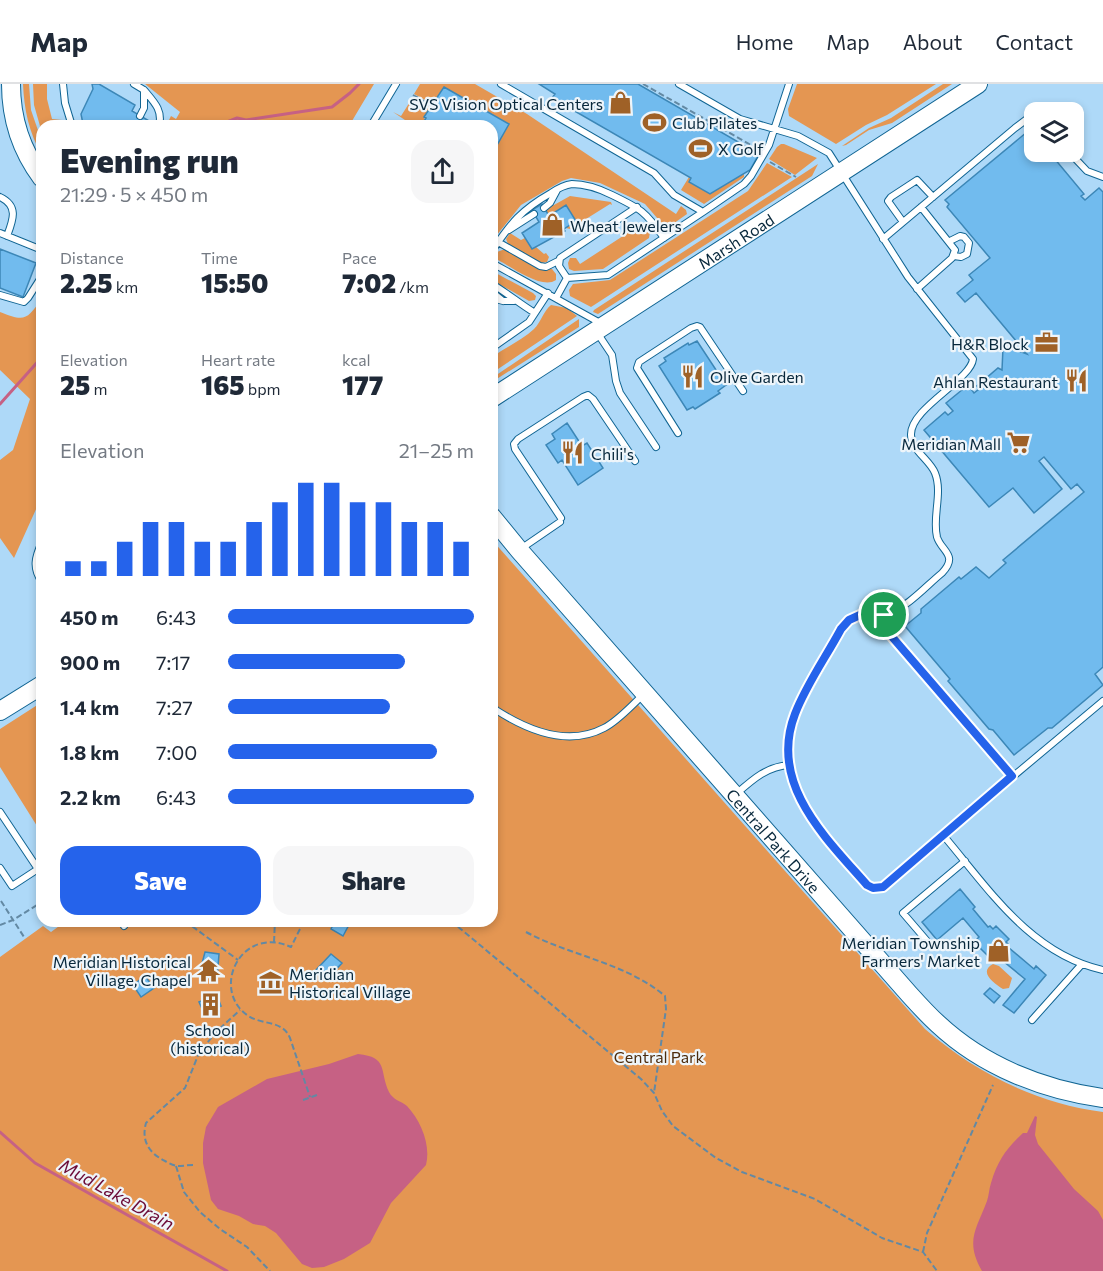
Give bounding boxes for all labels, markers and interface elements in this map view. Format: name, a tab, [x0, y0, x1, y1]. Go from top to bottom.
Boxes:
text: Map	[30, 24, 88, 58]
text: Home	[736, 29, 793, 54]
text: Map	[826, 29, 870, 54]
text: About	[903, 29, 962, 54]
text: Contact	[995, 29, 1073, 54]
shop icon: SVS Vision Optical Centers	[608, 90, 634, 116]
place label: SVS Vision Optical Centers	[409, 94, 603, 113]
map controls	[1024, 102, 1084, 162]
button: layers	[1024, 102, 1084, 162]
sports icon: Club Pilates	[641, 109, 667, 135]
place label: Club Pilates	[672, 113, 757, 132]
sports icon: X Golf	[687, 135, 713, 161]
text: Evening run	[60, 139, 239, 180]
place label: X Golf	[718, 139, 764, 158]
button: share	[411, 140, 474, 203]
text: 21:29 · 5 × 450 m	[60, 182, 208, 206]
street label: Marsh Road	[694, 209, 777, 272]
shop icon: Wheat Jewelers	[539, 212, 565, 238]
place label: Wheat Jewelers	[570, 216, 682, 235]
text: Distance	[60, 248, 124, 267]
text: Time	[201, 248, 238, 267]
text: Pace	[342, 248, 377, 267]
text: 2.25	[60, 267, 113, 298]
text: 15:50	[201, 267, 268, 298]
text: 7:02	[342, 267, 396, 298]
text: km	[113, 277, 138, 296]
text: /km	[396, 277, 429, 296]
office icon: H&R Block	[1034, 330, 1060, 356]
place label: H&R Block	[951, 334, 1029, 353]
text: Elevation	[60, 350, 128, 369]
text: Heart rate	[201, 350, 275, 369]
text: kcal	[342, 350, 371, 369]
restaurant icon: Olive Garden	[679, 363, 705, 389]
place label: Olive Garden	[710, 367, 804, 386]
restaurant icon: Ahlan Restaurant	[1063, 368, 1089, 394]
text: 25	[60, 369, 90, 400]
text: 165	[201, 369, 245, 400]
text: 177	[342, 369, 383, 400]
place label: Ahlan Restaurant	[933, 372, 1058, 391]
text: m	[90, 379, 107, 398]
text: bpm	[245, 379, 281, 398]
supermarket icon: Meridian Mall	[1006, 430, 1032, 456]
place label: Meridian Mall	[901, 434, 1001, 453]
text: Elevation	[60, 438, 145, 462]
text: 21–25 m	[399, 438, 474, 462]
restaurant icon: Chili's	[560, 440, 586, 466]
place label: Chili's	[591, 444, 634, 463]
pin	[858, 589, 909, 640]
icon: arrive	[867, 598, 900, 631]
text: 450 m	[60, 605, 119, 629]
text: 6:43	[156, 605, 196, 629]
text: 900 m	[60, 650, 120, 674]
text: 7:17	[156, 650, 190, 674]
text: 1.4 km	[60, 695, 119, 719]
text: 7:27	[156, 695, 193, 719]
text: 1.8 km	[60, 740, 119, 764]
text: 7:00	[156, 740, 197, 764]
street label: Central Park Drive	[723, 784, 825, 896]
text: 2.2 km	[60, 785, 121, 809]
text: 6:43	[156, 785, 196, 809]
button: Save	[60, 846, 261, 915]
button: Share	[273, 846, 474, 915]
place label: Meridian Township Farmers' Market	[842, 933, 980, 970]
shop icon: Meridian Township Farmers' Market	[985, 938, 1011, 964]
place label: Meridian Historical Village, Chapel	[53, 952, 191, 989]
temple icon: Meridian Historical Village, Chapel	[196, 957, 222, 983]
place label: Meridian Historical Village	[289, 964, 411, 1001]
museum icon: Meridian Historical Village	[258, 969, 284, 995]
building icon: School (historical)	[197, 991, 223, 1017]
place label: School (historical)	[170, 1020, 250, 1057]
park label: Central Park	[614, 1047, 704, 1066]
water label: Mud Lake Drain	[56, 1153, 178, 1235]

